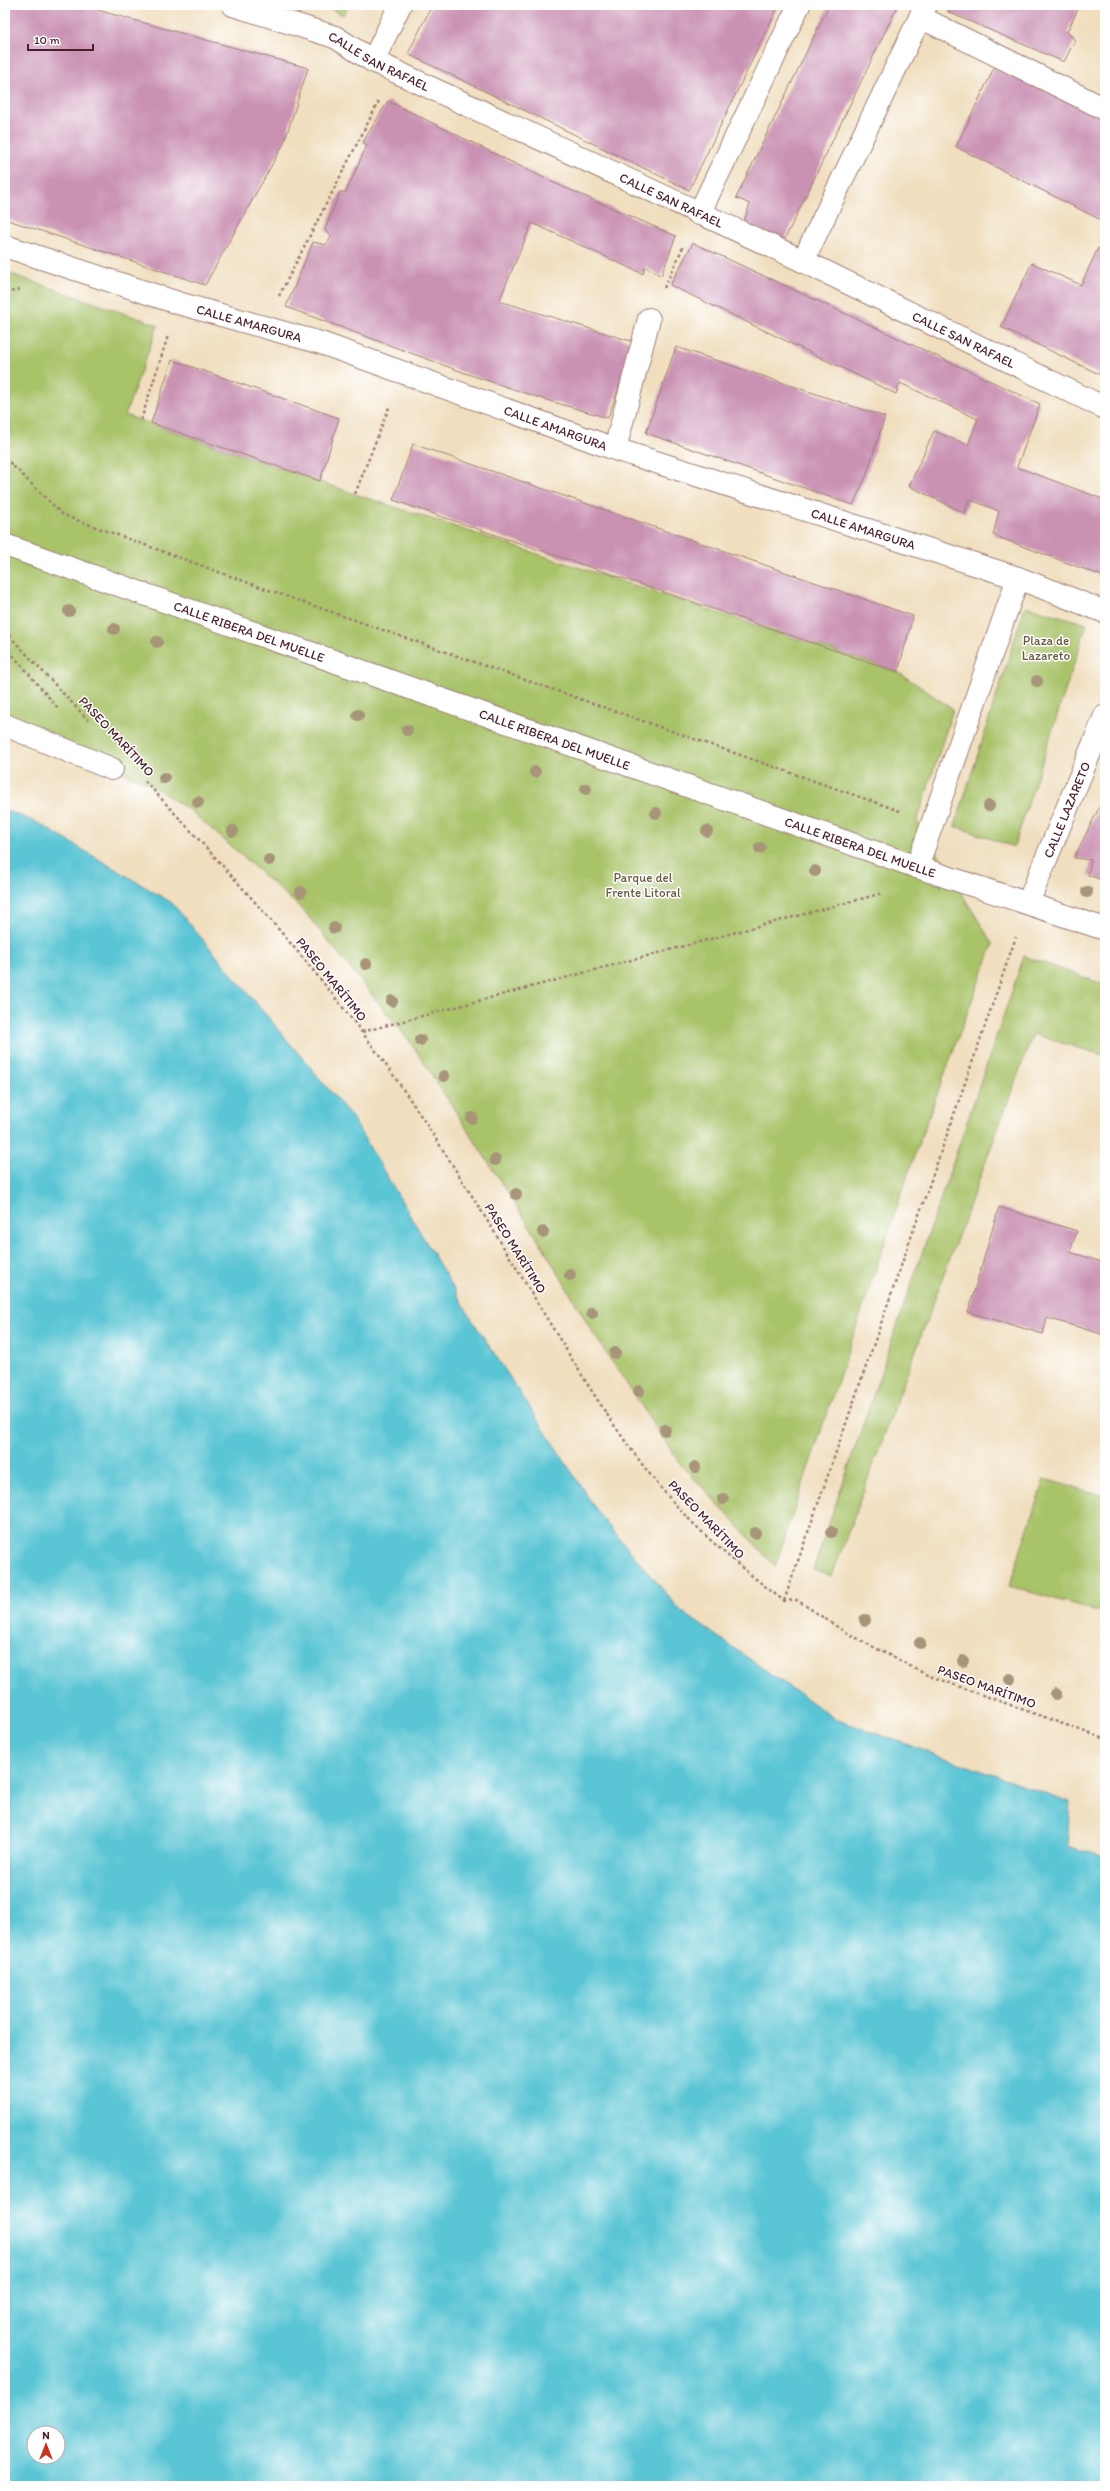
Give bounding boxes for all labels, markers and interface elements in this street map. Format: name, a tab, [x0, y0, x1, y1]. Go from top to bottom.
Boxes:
scale bar	[28, 26, 93, 52]
street label: CALLE SAN RAFAEL	[327, 28, 432, 94]
text: 10 m	[34, 33, 60, 47]
street label: CALLE SAN RAFAEL	[617, 170, 726, 231]
street label: CALLE AMARGURA	[195, 301, 304, 345]
street label: CALLE SAN RAFAEL	[910, 308, 1018, 371]
street label: CALLE AMARGURA	[502, 403, 610, 454]
street label: CALLE AMARGURA	[809, 505, 918, 553]
street label: CALLE RIBERA DEL MUELLE	[172, 598, 327, 665]
park label: Plaza de Lazareto	[1022, 633, 1071, 663]
street label: PASEO MARÍTIMO	[76, 693, 157, 779]
street label: CALLE RIBERA DEL MUELLE	[477, 706, 632, 773]
street label: CALLE LAZARETO	[1040, 759, 1093, 860]
street label: CALLE RIBERA DEL MUELLE	[783, 814, 938, 881]
park label: Parque del Frente Litoral	[605, 870, 681, 900]
street label: PASEO MARÍTIMO	[293, 934, 370, 1024]
street label: PASEO MARÍTIMO	[482, 1200, 549, 1296]
street label: PASEO MARÍTIMO	[665, 1477, 748, 1562]
street label: PASEO MARÍTIMO	[936, 1662, 1038, 1711]
north arrow	[26, 2425, 66, 2465]
text: N	[42, 2429, 50, 2442]

